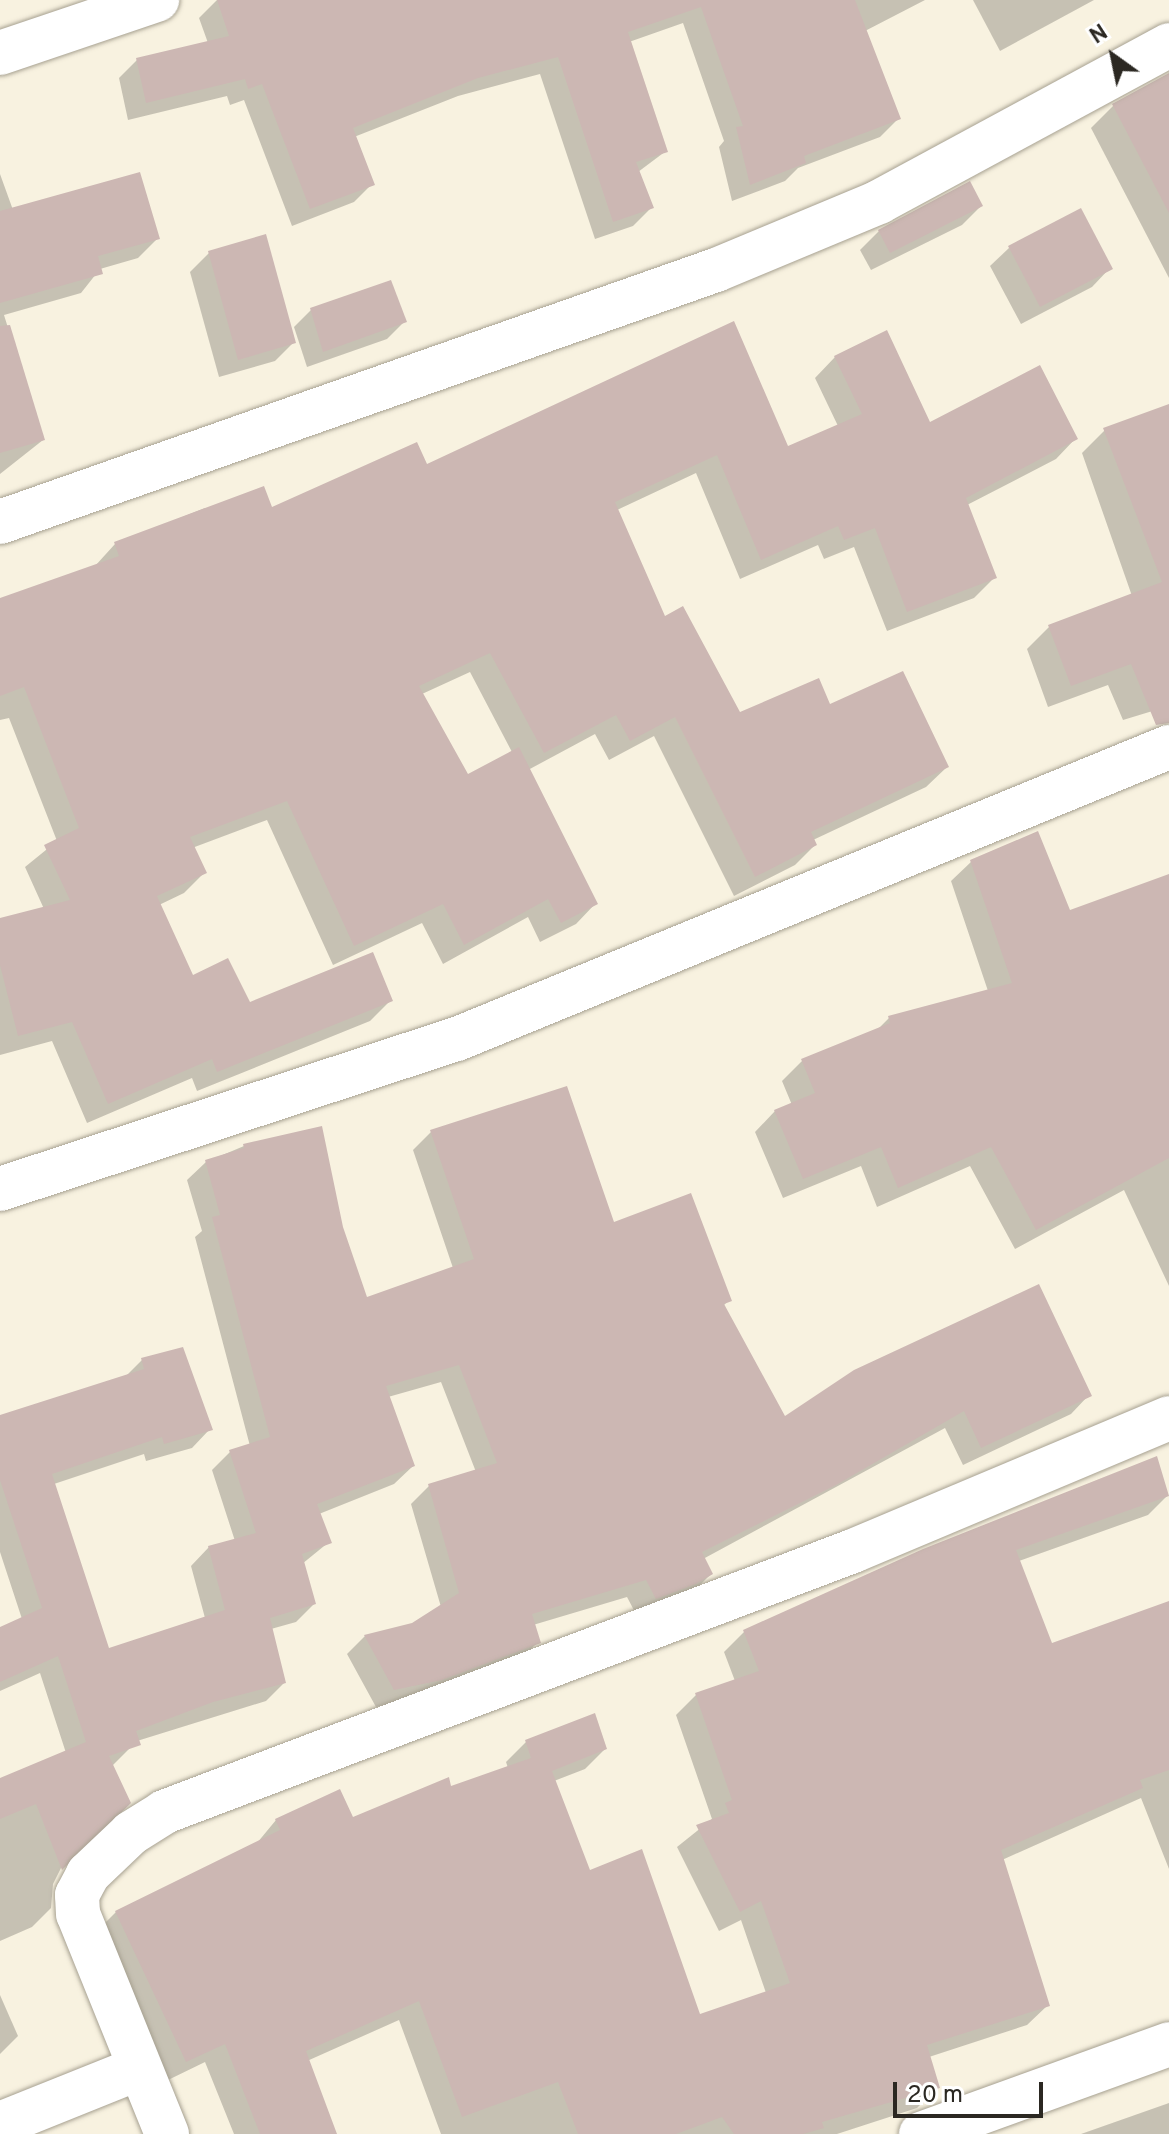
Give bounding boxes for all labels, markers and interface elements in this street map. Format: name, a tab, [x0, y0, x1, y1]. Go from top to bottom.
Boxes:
north arrow	[1073, 16, 1153, 96]
text: N	[1086, 20, 1114, 51]
scale bar	[897, 2066, 1047, 2116]
text: 20 m	[907, 2081, 963, 2111]

